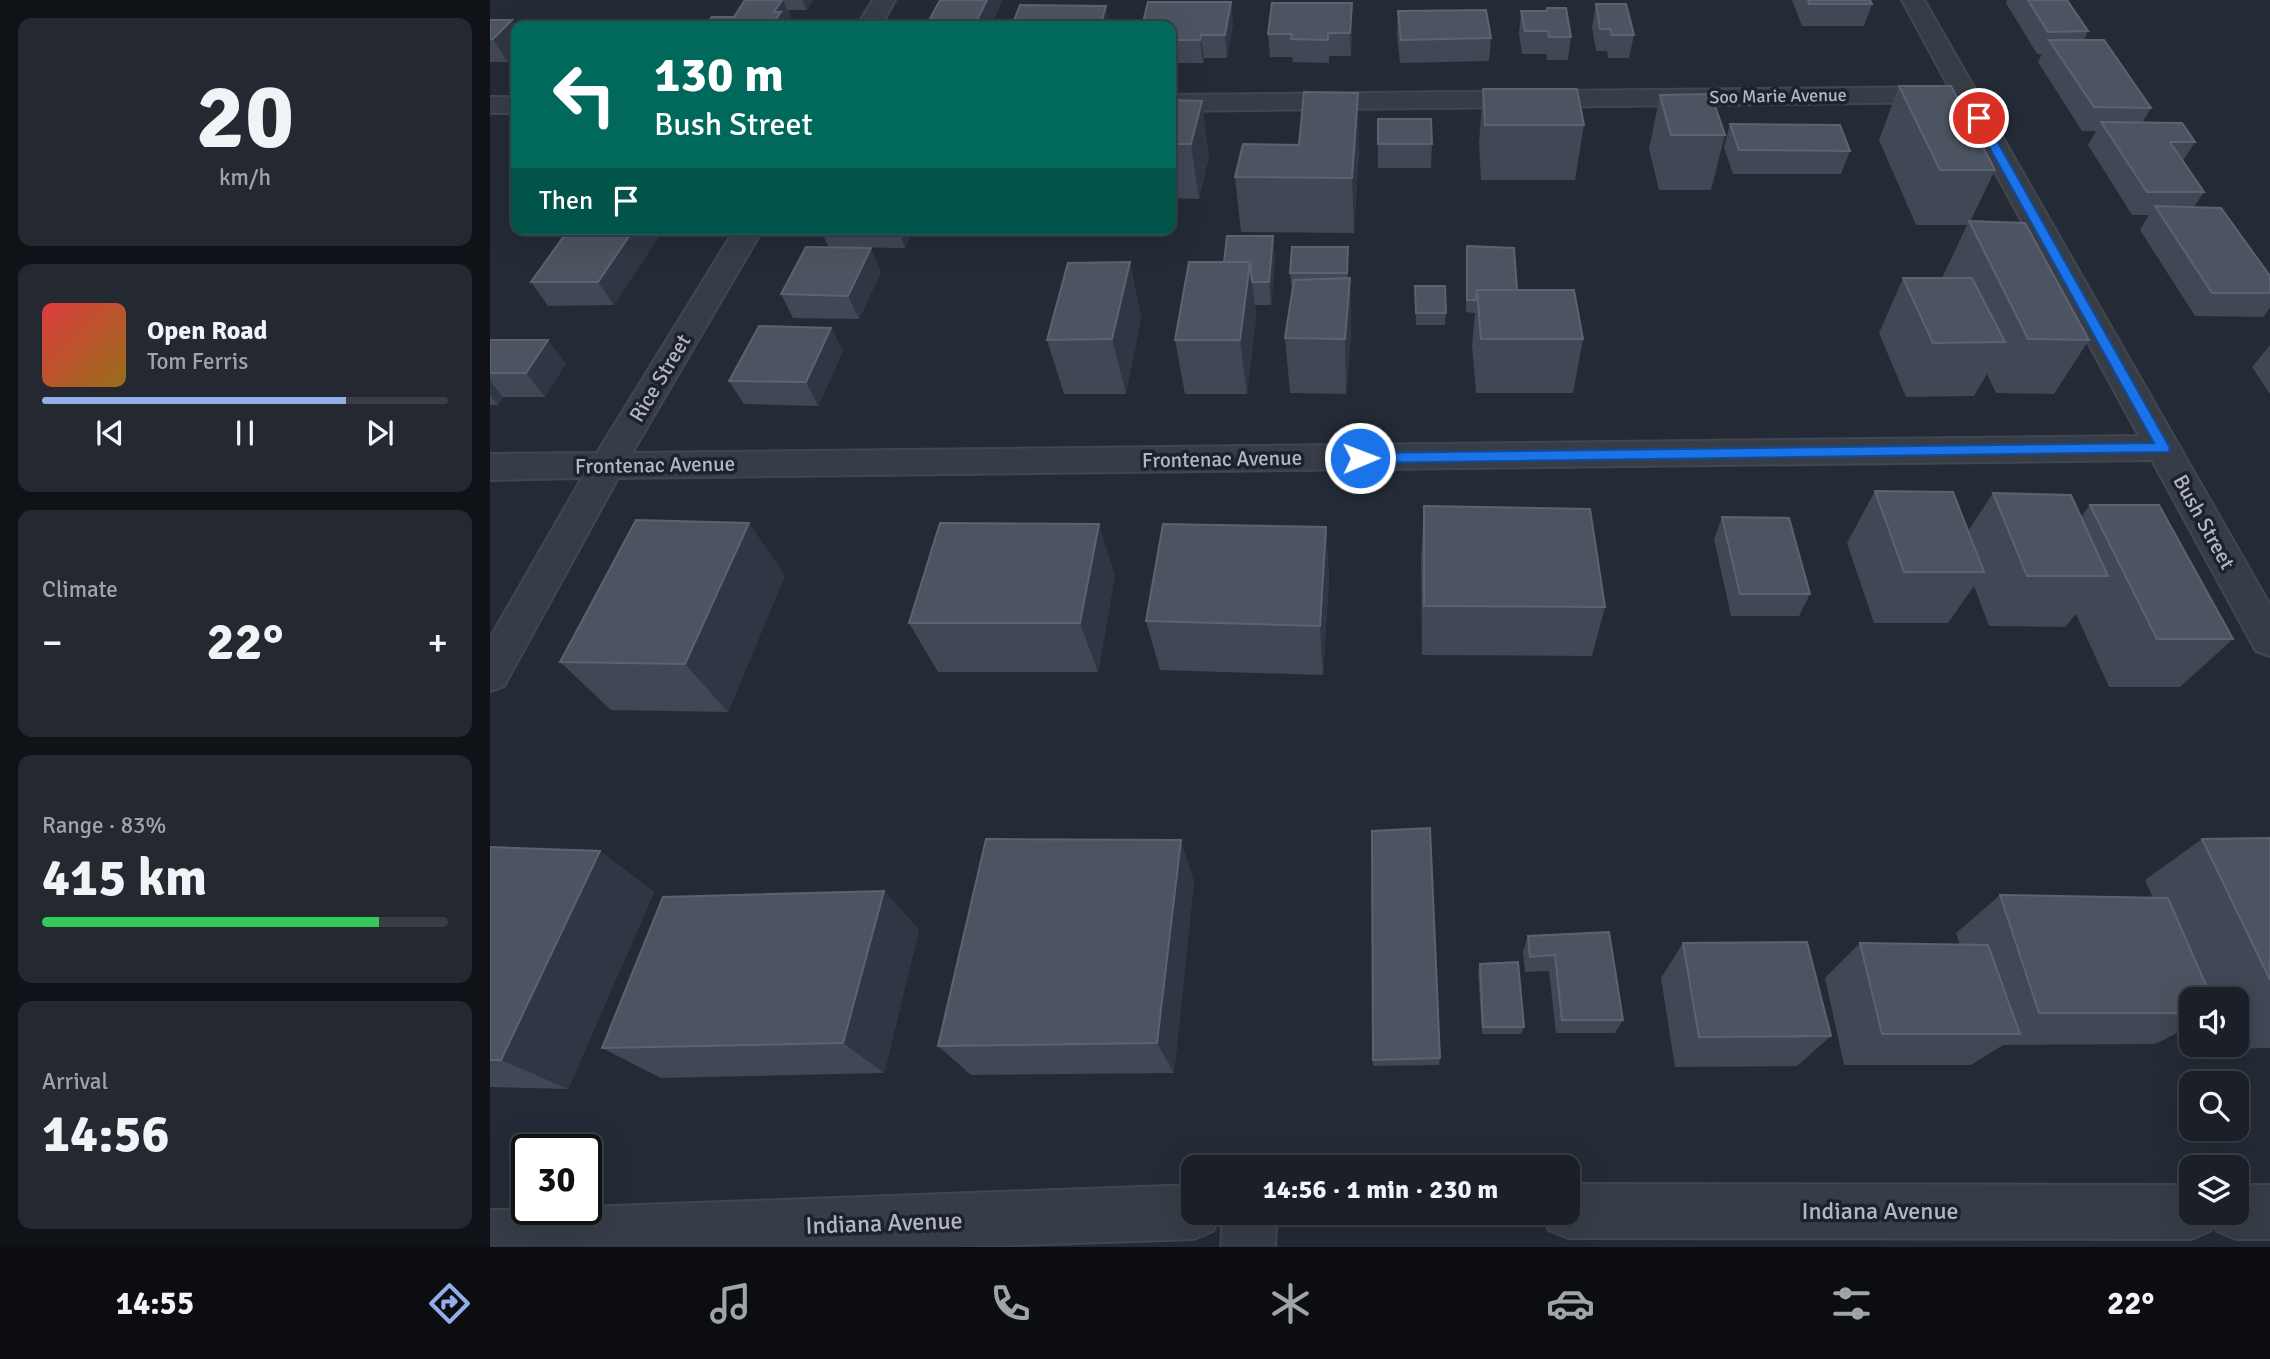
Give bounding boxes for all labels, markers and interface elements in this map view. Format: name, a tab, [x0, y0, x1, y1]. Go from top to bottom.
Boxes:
text: 130 m	[654, 45, 784, 105]
icon: left	[539, 49, 630, 140]
text: 20	[196, 61, 294, 174]
street label: Soo Marie Avenue	[1709, 84, 1847, 108]
pin	[1949, 88, 2009, 148]
icon: arrive	[1960, 99, 1998, 137]
text: Bush Street	[654, 105, 813, 144]
text: km/h	[219, 163, 271, 192]
icon: arrive	[607, 182, 645, 220]
text: Then	[539, 185, 593, 217]
text: Open Road	[147, 315, 268, 347]
street label: Rice Street	[624, 329, 696, 427]
text: Tom Ferris	[147, 347, 248, 376]
icon: previous	[91, 414, 129, 452]
icon: pause	[226, 414, 264, 452]
icon: next	[361, 414, 399, 452]
position arrow	[1323, 421, 1397, 495]
street label: Frontenac Avenue	[1142, 445, 1302, 473]
street label: Frontenac Avenue	[575, 451, 735, 479]
street label: Bush Street	[2167, 470, 2241, 574]
text: Climate	[42, 575, 118, 604]
text: 22°	[207, 610, 283, 674]
text: −	[42, 619, 63, 666]
text: +	[427, 619, 448, 666]
text: Range · 83%	[42, 811, 166, 840]
text: 415 km	[42, 846, 207, 910]
map controls	[2179, 987, 2249, 1225]
button: sound	[2179, 987, 2249, 1057]
text: Arrival	[42, 1067, 108, 1096]
button: search	[2179, 1071, 2249, 1141]
text: 14:56	[42, 1102, 170, 1166]
speed limit sign: 30	[511, 1134, 602, 1225]
button: layers	[2179, 1155, 2249, 1225]
text: 14:56 · 1 min · 230 m	[1263, 1174, 1498, 1206]
street label: Indiana Avenue	[1801, 1196, 1959, 1226]
street label: Indiana Avenue	[805, 1205, 963, 1241]
icon: directions	[425, 1279, 474, 1328]
icon: music	[706, 1279, 755, 1328]
icon: phone	[986, 1279, 1035, 1328]
icon: climate	[1266, 1279, 1315, 1328]
icon: car	[1546, 1279, 1595, 1328]
icon: filters	[1827, 1279, 1876, 1328]
text: 14:55	[116, 1284, 194, 1323]
text: 22°	[2107, 1284, 2154, 1323]

